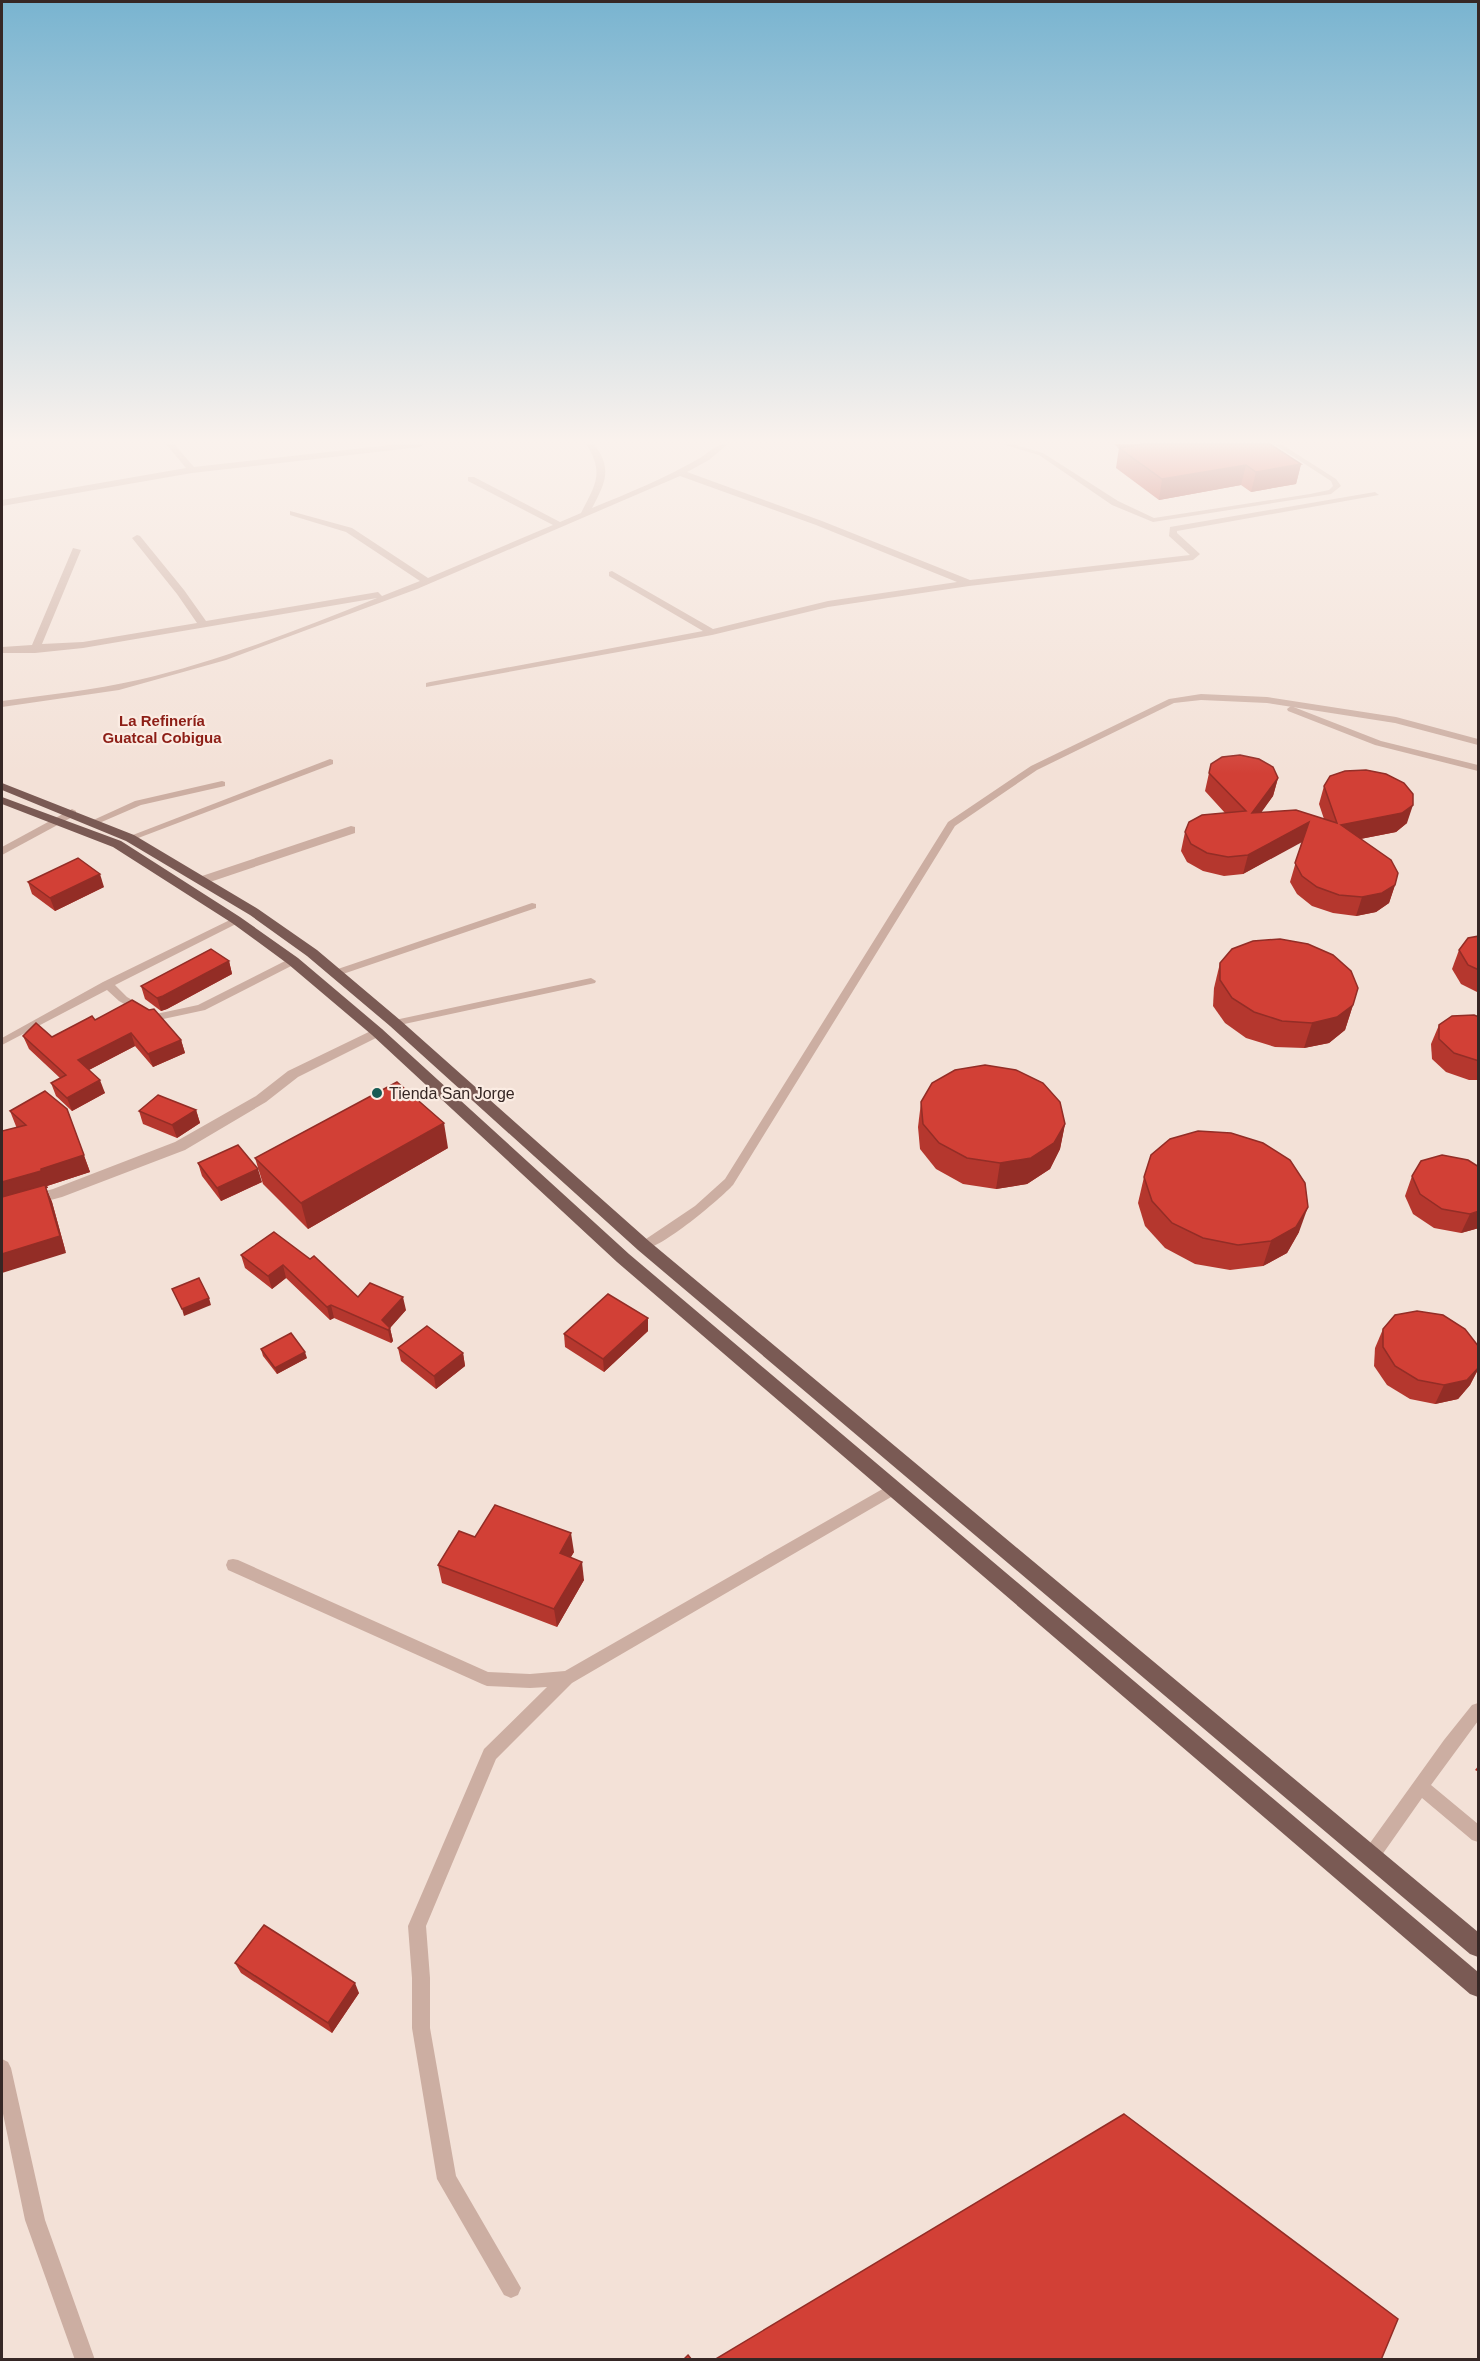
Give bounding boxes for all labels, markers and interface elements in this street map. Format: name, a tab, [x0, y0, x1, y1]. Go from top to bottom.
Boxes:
district label: La Refinería Guatcal Cobigua	[102, 712, 222, 746]
place label: Tienda San Jorge	[389, 1085, 515, 1102]
marker: Tienda San Jorge	[370, 1086, 384, 1100]

